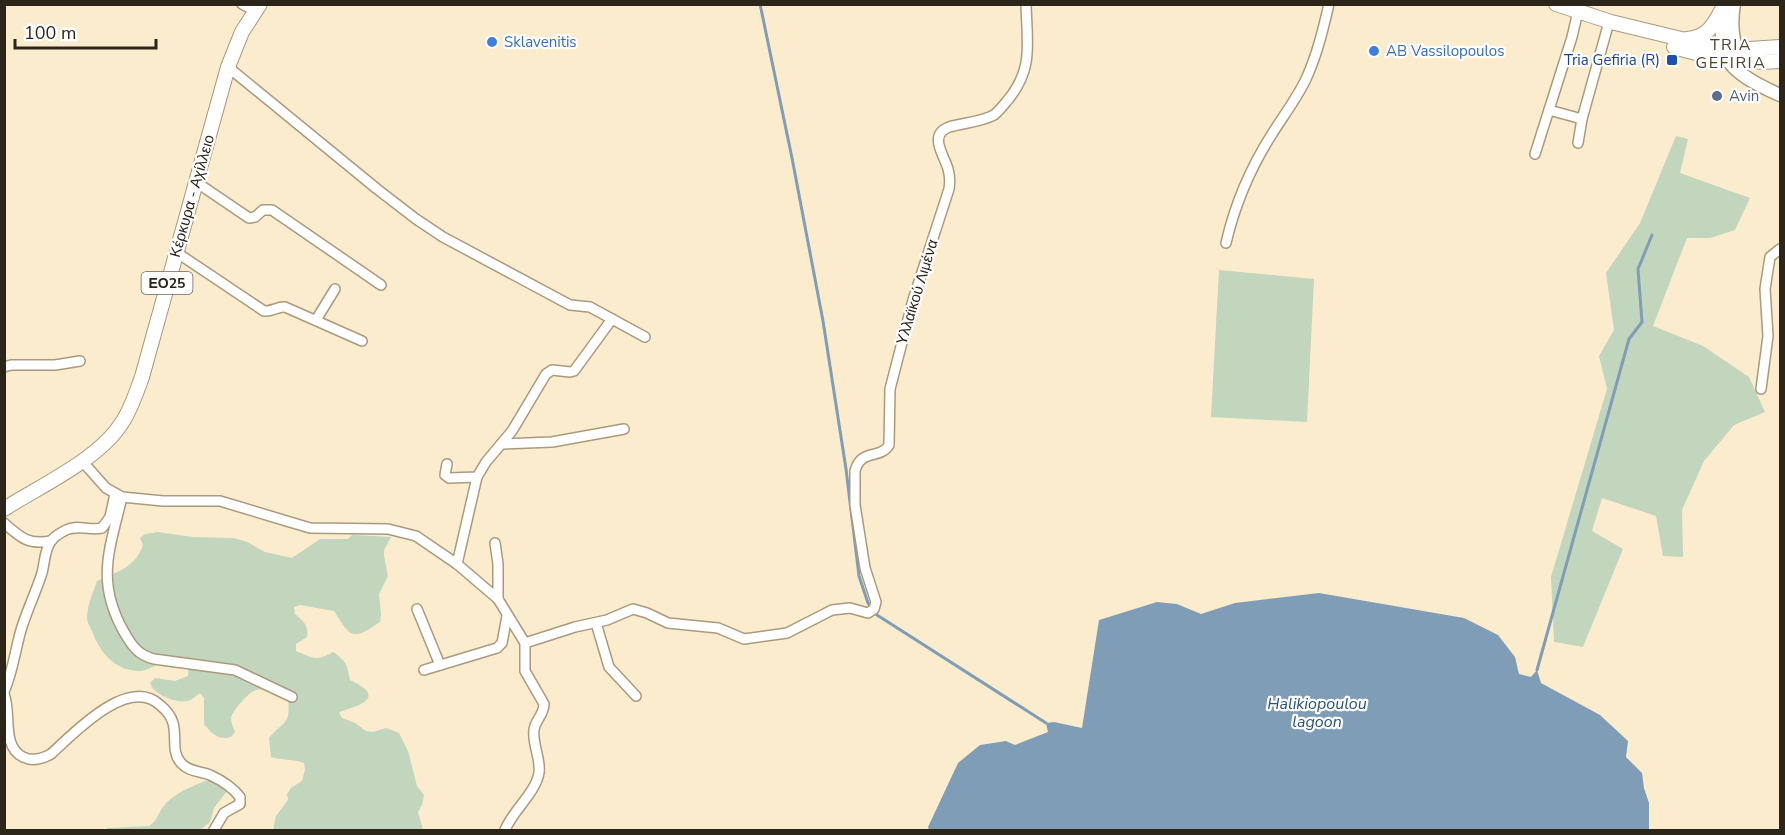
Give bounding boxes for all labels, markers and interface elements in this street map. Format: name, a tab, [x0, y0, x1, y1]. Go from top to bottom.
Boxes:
scale bar	[15, 12, 156, 50]
text: 100 m	[24, 21, 76, 45]
place label: Sklavenitis	[504, 32, 577, 52]
district label: TRIA GEFIRIA	[1696, 34, 1766, 74]
marker: Sklavenitis	[485, 35, 499, 49]
place label: AB Vassilopoulos	[1386, 41, 1504, 61]
marker: AB Vassilopoulos	[1367, 44, 1381, 58]
place label: Tria Gefiria (R)	[1564, 50, 1660, 70]
marker: Tria Gefiria (R)	[1665, 53, 1679, 67]
place label: Avin	[1729, 86, 1759, 106]
marker: Avin	[1710, 89, 1724, 103]
street label: Κέρκυρα - Αχίλλειο	[165, 132, 219, 260]
street label: Υλλαϊκού Λιμένα	[891, 237, 943, 347]
road number: ΕΟ25	[142, 272, 192, 294]
water label: Halikiopoulou lagoon	[1267, 693, 1367, 733]

